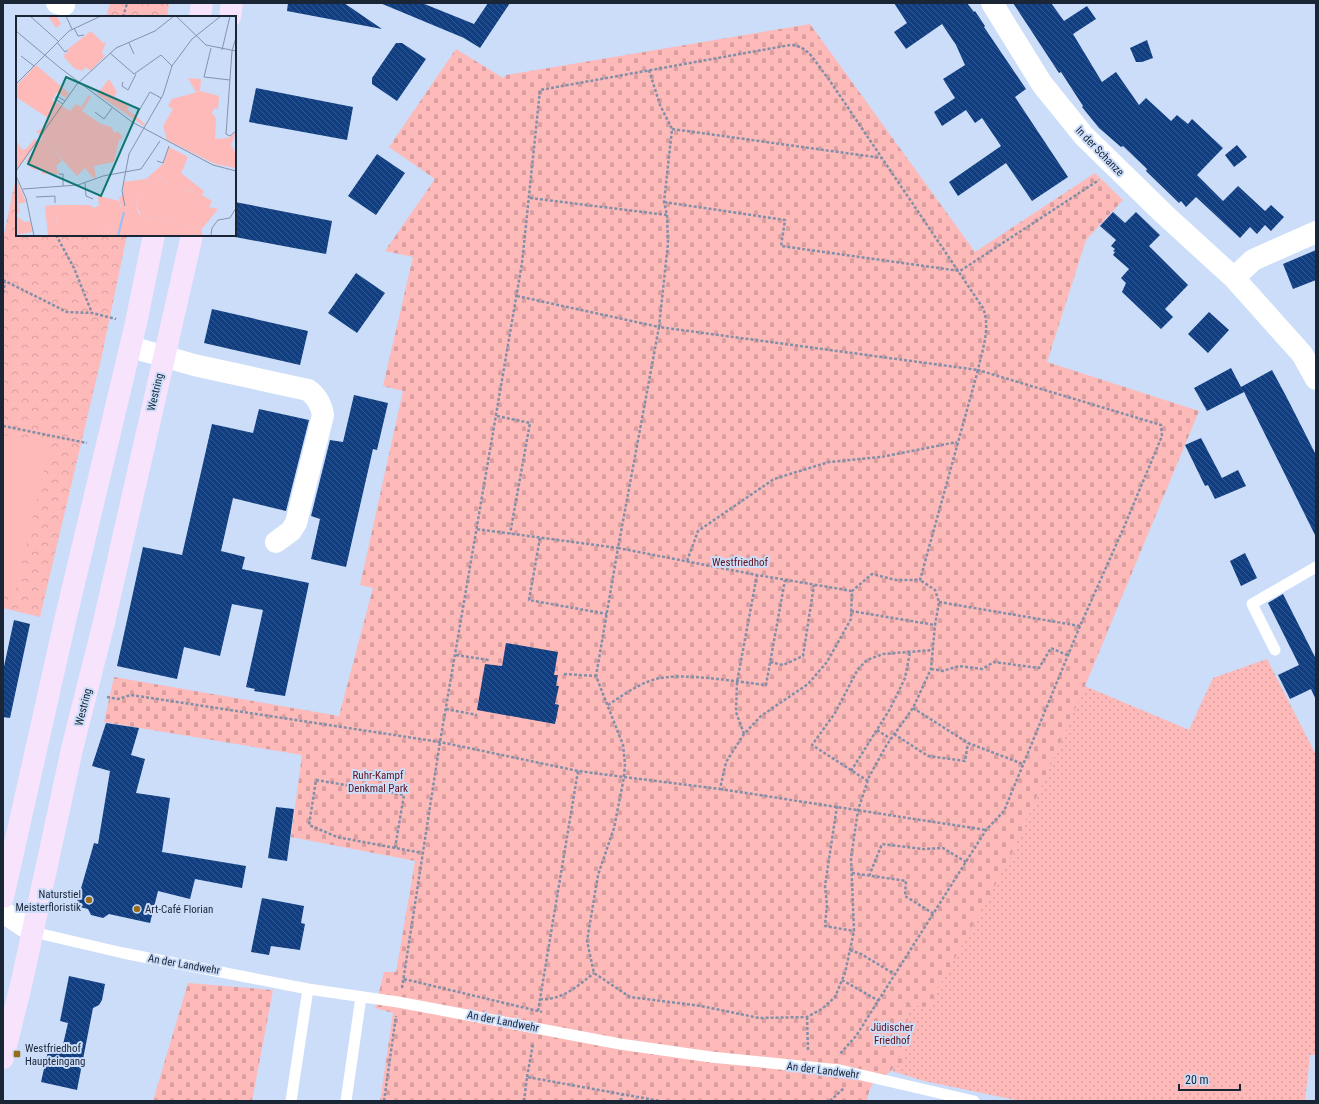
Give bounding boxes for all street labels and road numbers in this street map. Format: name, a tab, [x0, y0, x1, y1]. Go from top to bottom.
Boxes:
street label: In der Schanze	[1073, 124, 1126, 179]
street label: Westring	[145, 372, 166, 412]
street label: Westring	[73, 687, 94, 727]
street label: An der Landwehr	[147, 952, 222, 977]
street label: An der Landwehr	[466, 1008, 541, 1035]
street label: An der Landwehr	[786, 1060, 861, 1081]

